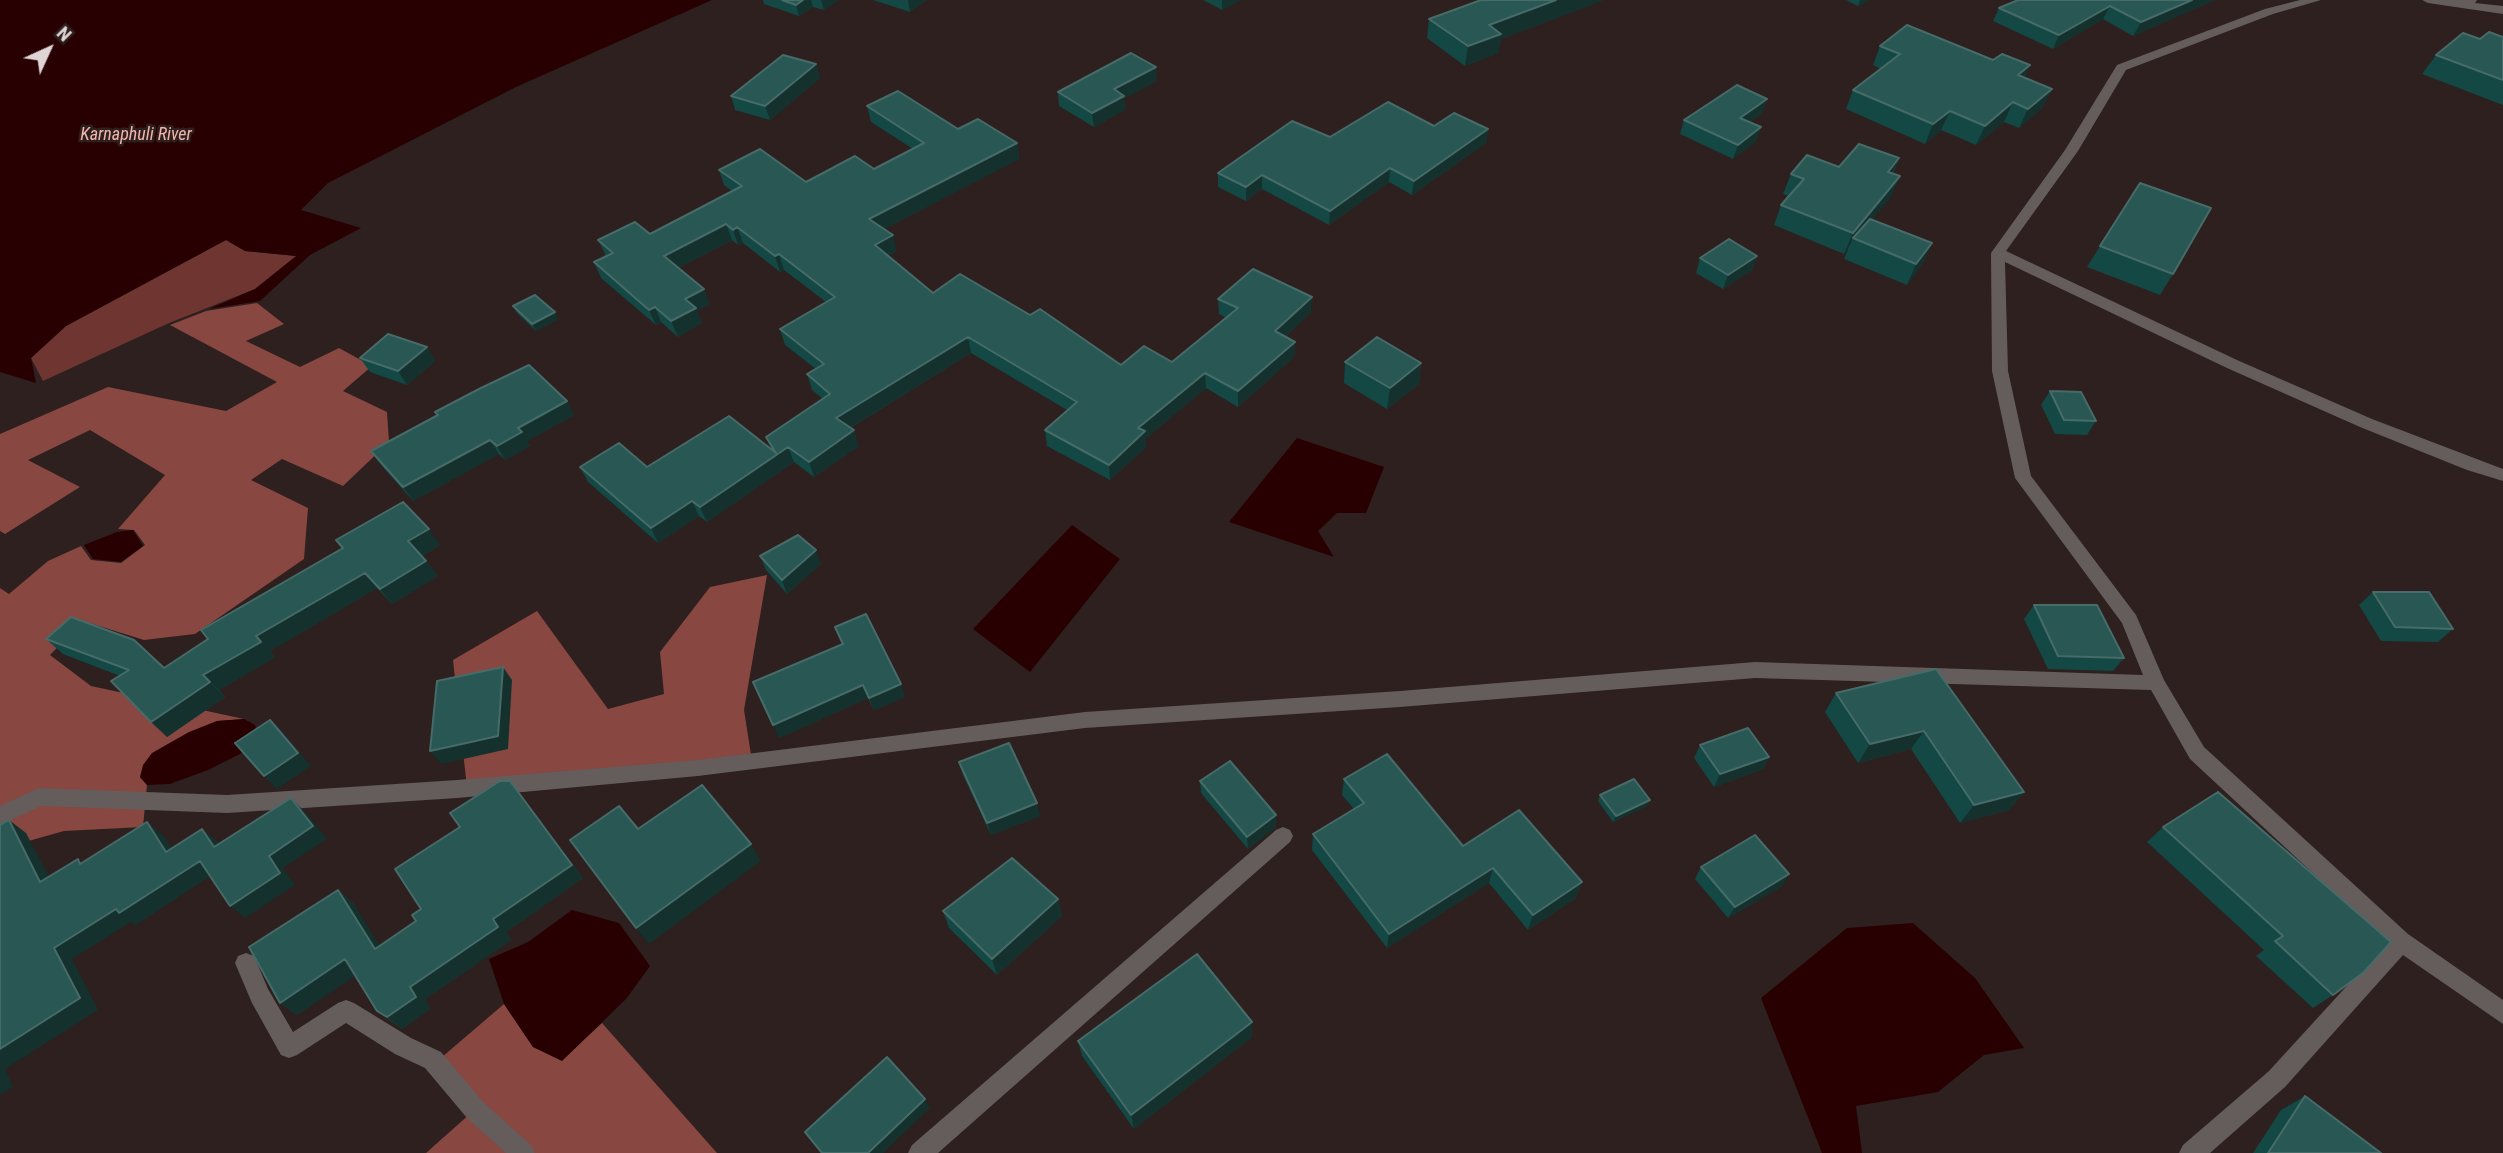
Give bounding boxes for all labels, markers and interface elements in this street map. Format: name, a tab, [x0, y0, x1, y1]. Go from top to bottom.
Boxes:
north arrow	[14, 14, 84, 84]
text: N	[52, 22, 76, 46]
water label: Karnaphuli River	[80, 124, 192, 146]

